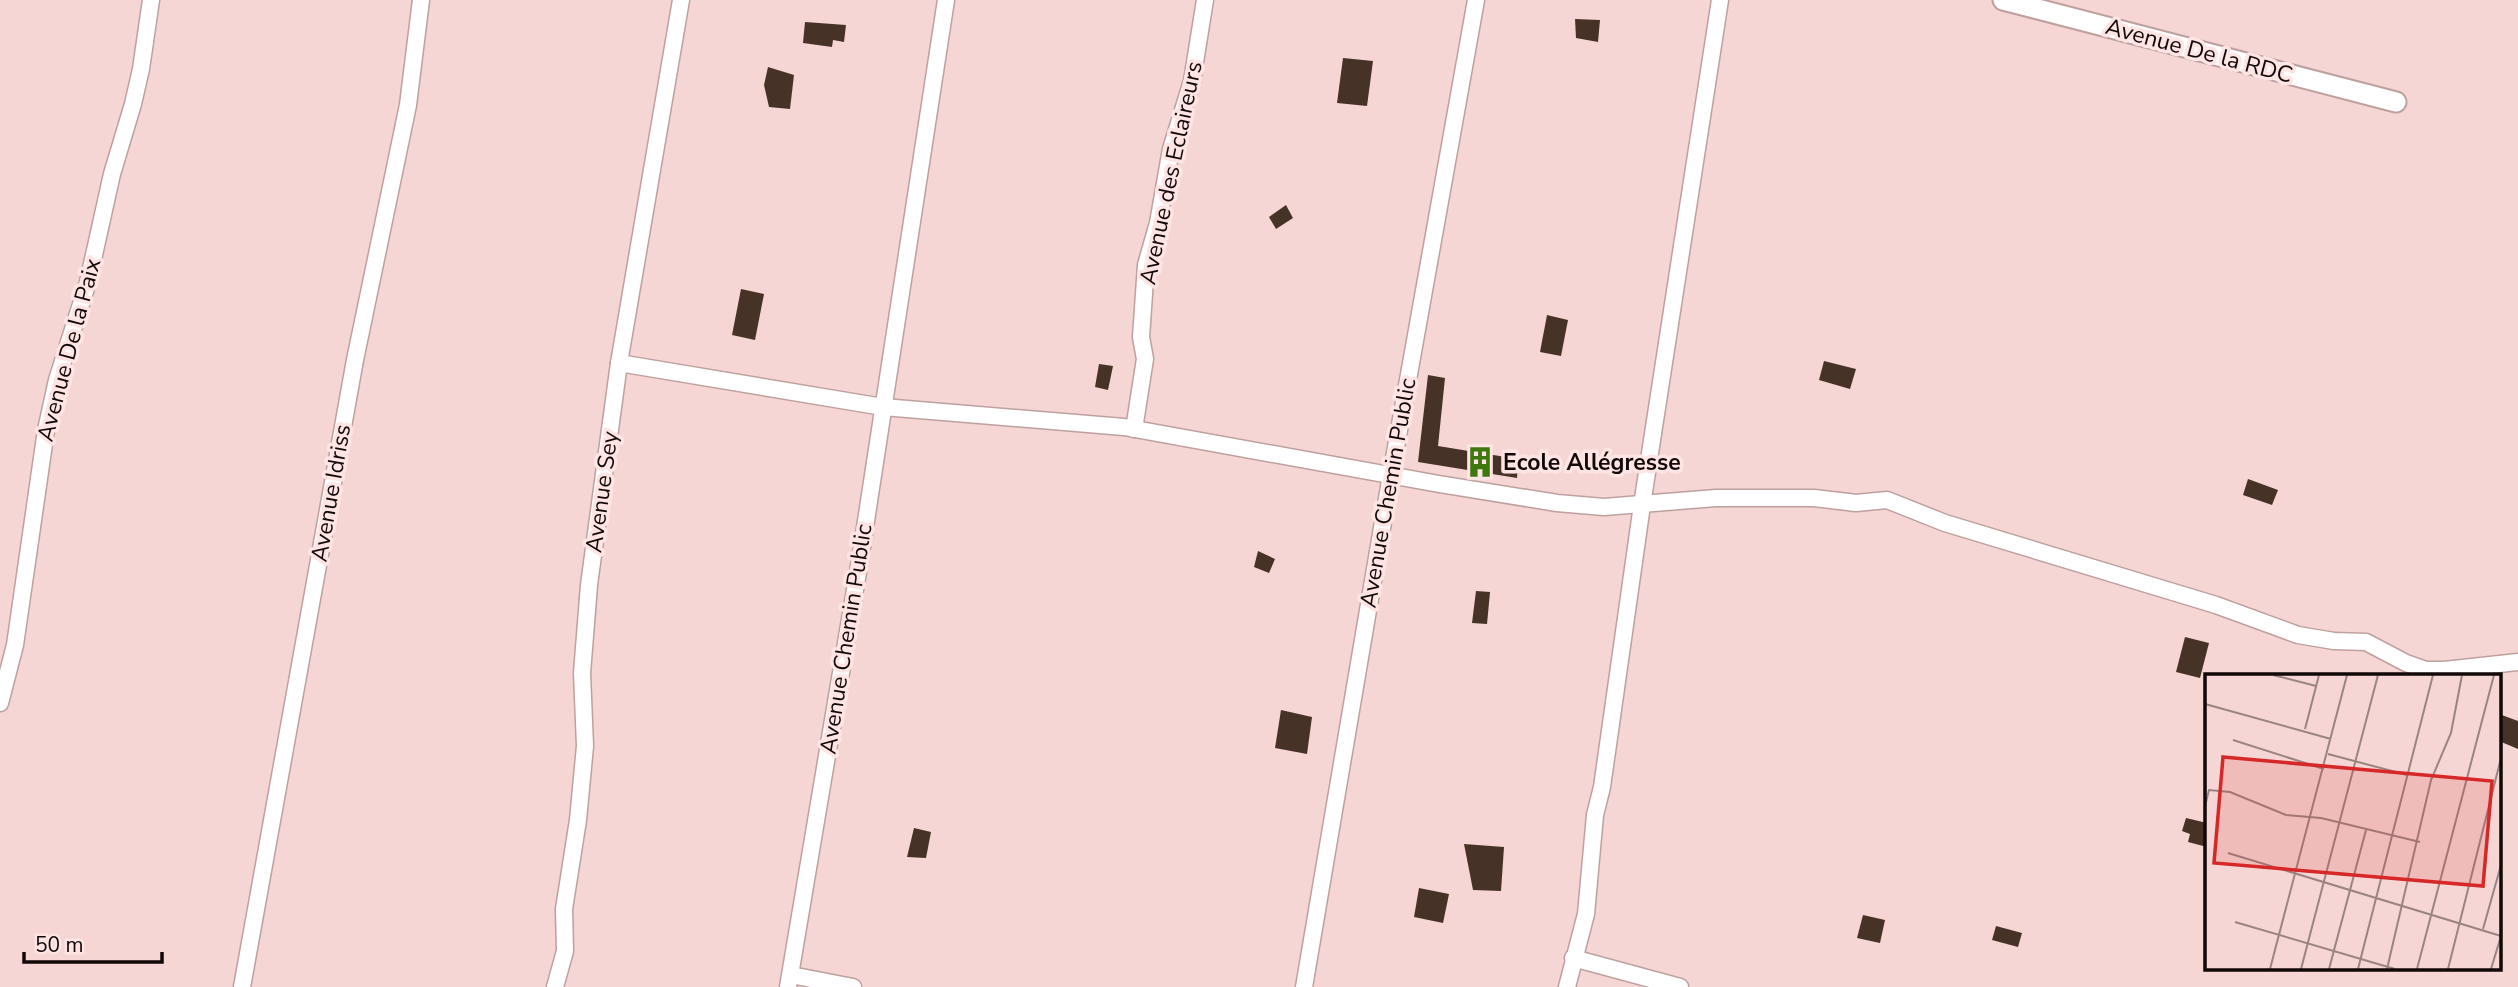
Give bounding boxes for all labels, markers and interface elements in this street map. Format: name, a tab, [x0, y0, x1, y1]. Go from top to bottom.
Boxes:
street label: Avenue De la RDC	[2102, 11, 2296, 91]
street label: Avenue des Eclaireurs	[1132, 59, 1210, 287]
street label: Avenue De la Paix	[30, 255, 108, 445]
street label: Avenue Chemin Public	[1353, 375, 1424, 610]
street label: Avenue Idriss	[304, 422, 358, 564]
street label: Avenue Sey	[578, 429, 626, 555]
building icon: Ecole Allégresse	[1463, 445, 1497, 479]
place label: Ecole Allégresse	[1503, 447, 1681, 478]
street label: Avenue Chemin Public	[813, 521, 880, 756]
inset map	[2205, 674, 2500, 970]
scale bar	[24, 920, 163, 964]
text: 50 m	[35, 931, 84, 959]

